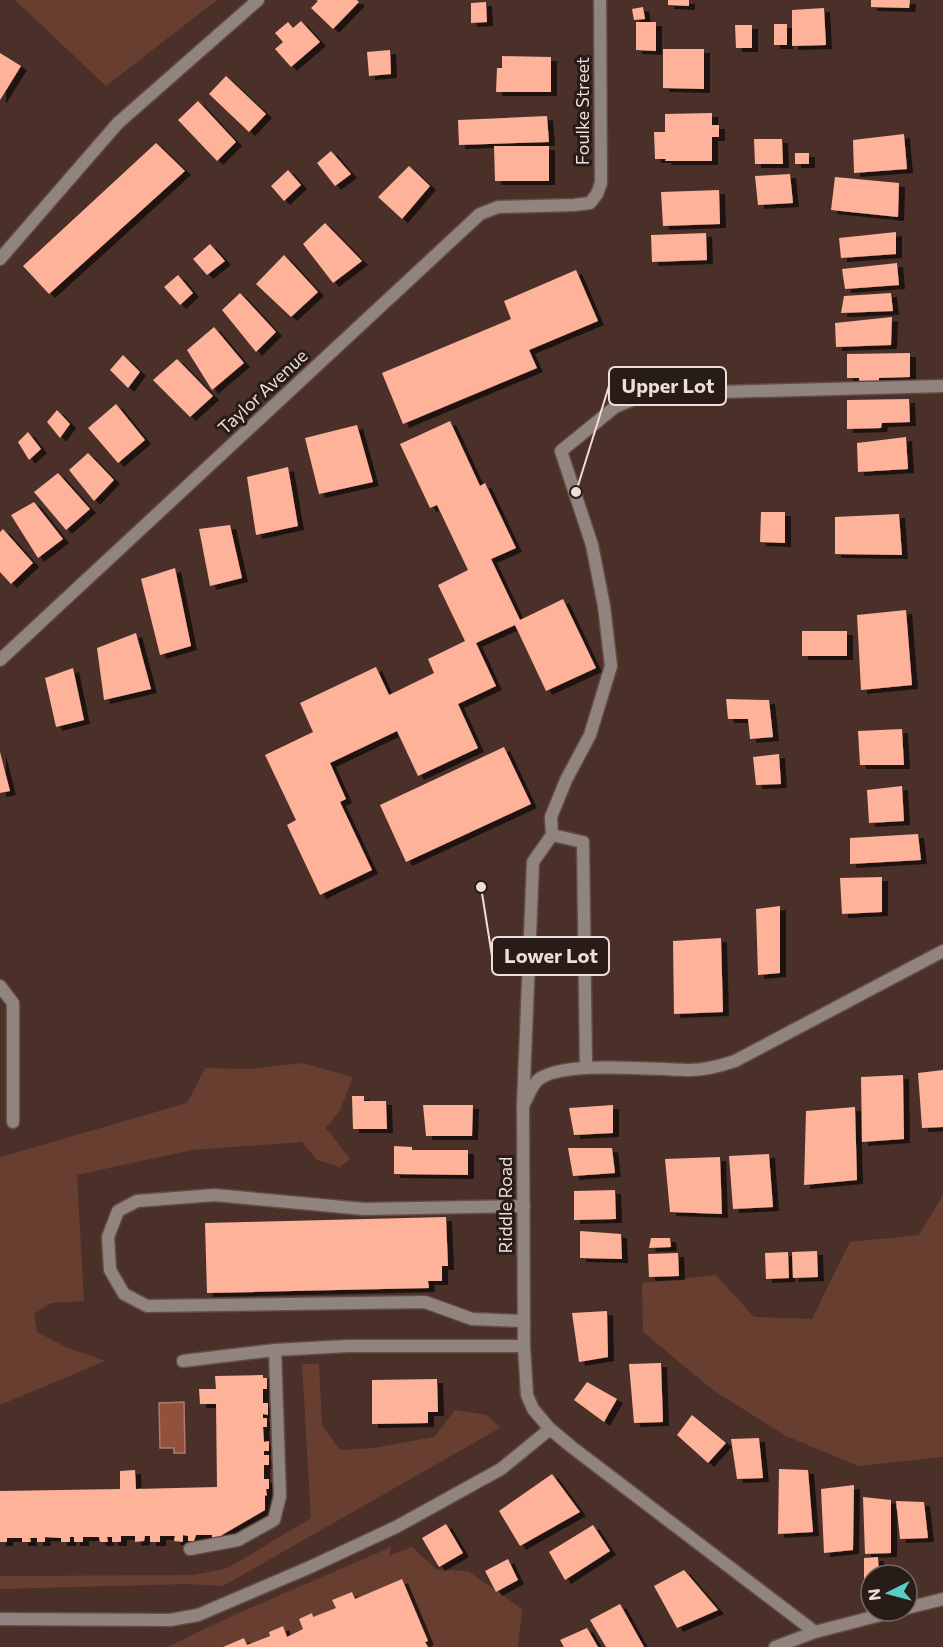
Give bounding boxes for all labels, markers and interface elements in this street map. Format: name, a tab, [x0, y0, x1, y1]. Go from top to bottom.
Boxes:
street label: Foulke Street	[571, 57, 593, 165]
street label: Taylor Avenue	[213, 344, 312, 438]
callout: Upper Lot	[609, 367, 726, 405]
text: Upper Lot	[622, 373, 714, 397]
callout: Lower Lot	[492, 937, 609, 975]
text: Lower Lot	[504, 943, 598, 967]
street label: Riddle Road	[494, 1156, 516, 1254]
north arrow	[859, 1563, 919, 1623]
text: N	[864, 1588, 884, 1602]

